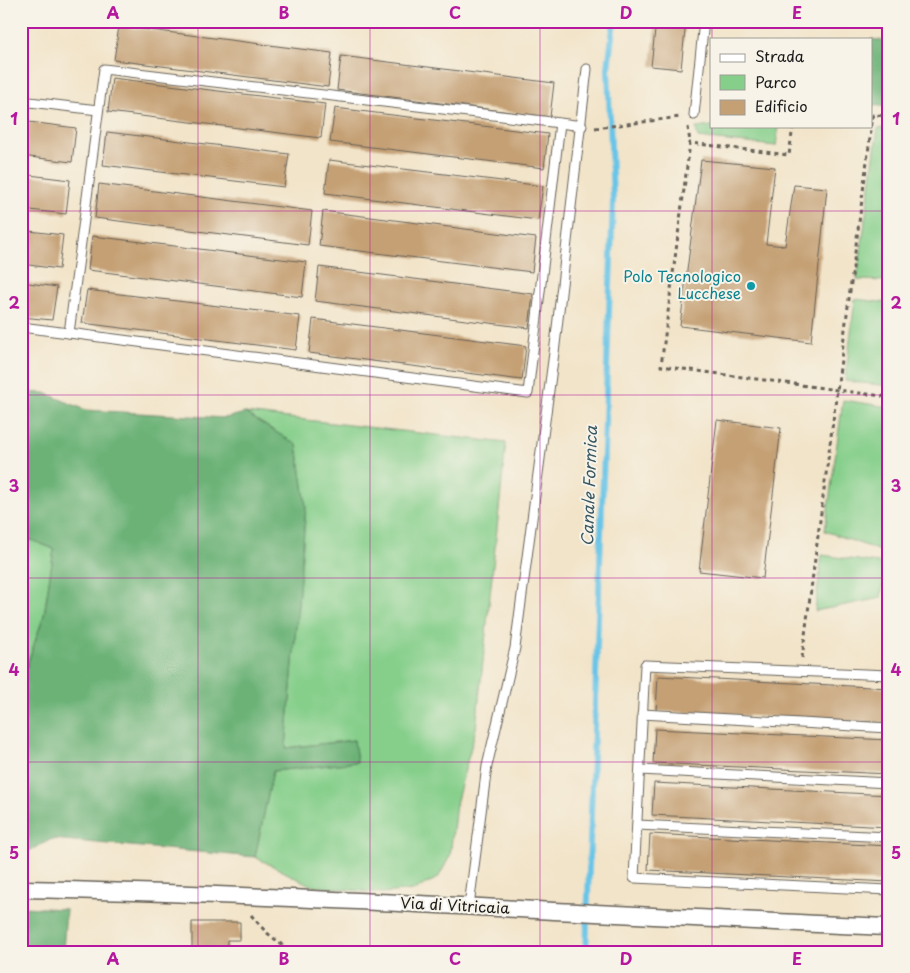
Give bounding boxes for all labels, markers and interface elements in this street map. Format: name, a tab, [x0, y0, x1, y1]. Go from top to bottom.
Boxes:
text: A	[107, 0, 120, 24]
text: B	[279, 0, 290, 24]
text: C	[449, 0, 461, 24]
text: D	[620, 0, 632, 24]
text: E	[792, 0, 802, 24]
legend	[710, 38, 872, 128]
text: Strada	[755, 44, 805, 67]
text: Parco	[755, 70, 797, 93]
text: Edificio	[755, 94, 808, 117]
text: 1	[10, 106, 18, 130]
text: 1	[892, 106, 900, 130]
place label: Polo Tecnologico Lucchese	[623, 264, 741, 304]
marker: Polo Tecnologico Lucchese	[745, 280, 757, 292]
text: 2	[8, 290, 20, 314]
text: 2	[890, 290, 902, 314]
water label: Canale Formica	[574, 425, 602, 547]
text: 3	[9, 473, 19, 497]
text: 3	[891, 473, 901, 497]
text: 4	[9, 657, 20, 681]
text: 4	[891, 657, 902, 681]
text: 5	[9, 840, 19, 864]
text: 5	[891, 840, 901, 864]
street label: Via di Vitricaia	[400, 890, 511, 919]
text: A	[107, 946, 120, 970]
text: B	[279, 946, 290, 970]
text: C	[449, 946, 461, 970]
text: D	[620, 946, 632, 970]
text: E	[792, 946, 802, 970]

